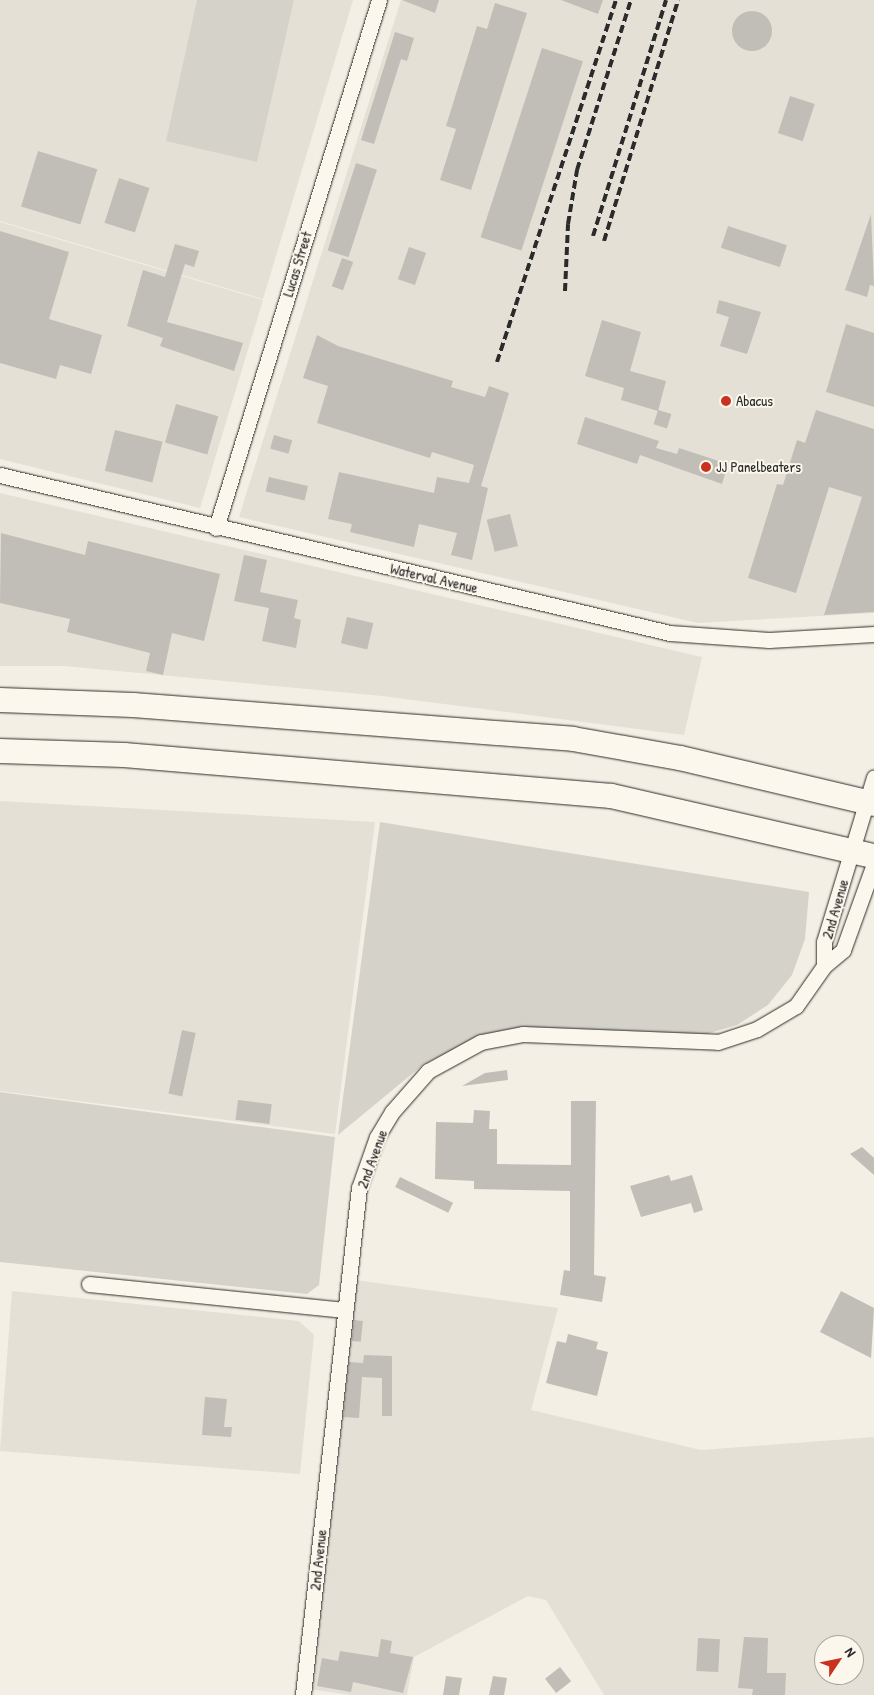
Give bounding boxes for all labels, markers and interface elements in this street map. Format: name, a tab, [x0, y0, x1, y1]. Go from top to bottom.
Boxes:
street label: Lucas Street	[279, 229, 315, 299]
place label: Abacus	[736, 392, 773, 410]
marker: Abacus	[720, 395, 732, 407]
place label: JJ Panelbeaters	[716, 458, 801, 476]
marker: JJ Panelbeaters	[700, 461, 712, 473]
street label: Waterval Avenue	[388, 559, 480, 597]
street label: 2nd Avenue	[818, 877, 852, 941]
street label: 2nd Avenue	[353, 1127, 391, 1191]
street label: 2nd Avenue	[306, 1529, 330, 1591]
north arrow	[814, 1635, 864, 1685]
text: N	[841, 1643, 861, 1660]

